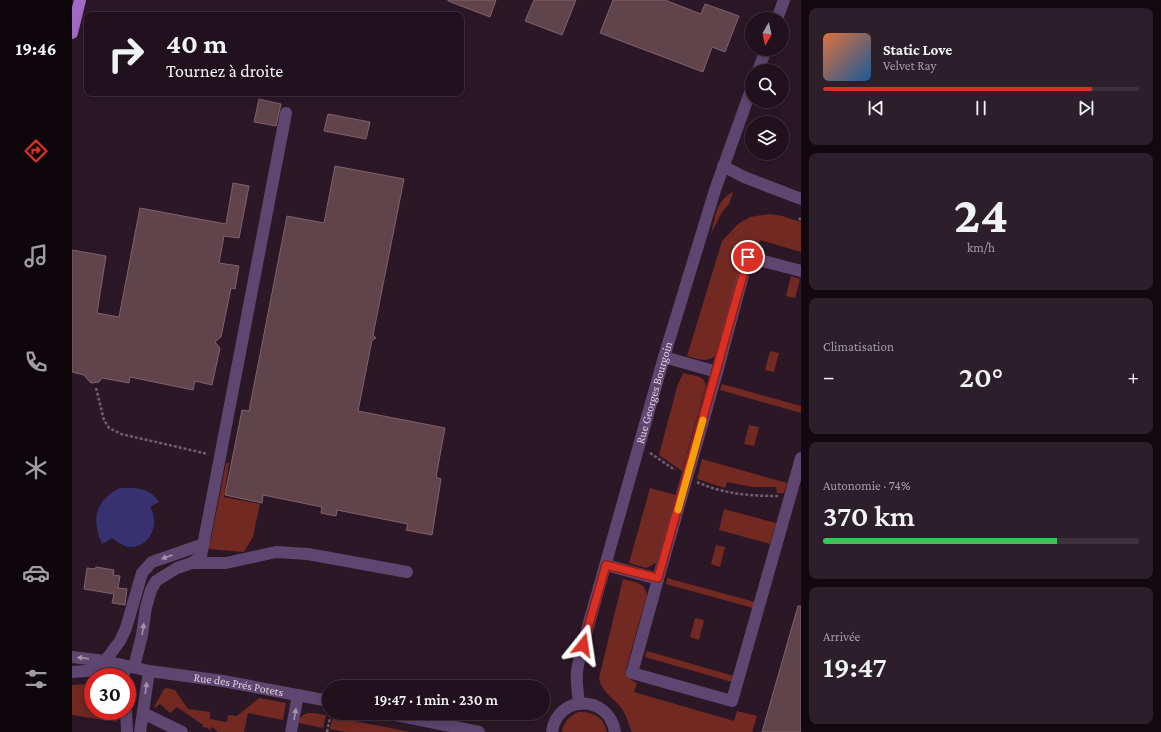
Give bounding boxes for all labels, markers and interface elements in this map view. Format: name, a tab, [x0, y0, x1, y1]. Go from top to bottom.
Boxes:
north arrow	[745, 12, 789, 56]
map controls	[745, 12, 789, 160]
icon: right	[100, 28, 152, 80]
text: 40 m	[166, 28, 227, 59]
text: 19:46	[15, 39, 57, 59]
text: Static Love	[883, 42, 952, 58]
text: Velvet Ray	[883, 58, 936, 73]
text: Tournez à droite	[166, 61, 283, 81]
button: search	[745, 64, 789, 108]
icon: previous	[865, 97, 887, 119]
icon: pause	[970, 97, 992, 119]
icon: next	[1075, 97, 1097, 119]
button: layers	[745, 116, 789, 160]
icon: directions	[22, 137, 50, 165]
text: 24	[954, 185, 1008, 243]
pin	[731, 240, 765, 274]
text: km/h	[967, 240, 995, 255]
icon: music	[22, 242, 50, 270]
icon: arrive	[737, 246, 759, 268]
street label: Rue Georges Bourgoin	[633, 339, 675, 445]
text: Climatisation	[823, 339, 894, 354]
icon: phone	[22, 348, 50, 376]
text: 20°	[959, 360, 1003, 393]
text: −	[823, 364, 835, 389]
text: +	[1127, 364, 1139, 389]
icon: climate	[22, 454, 50, 482]
text: Autonomie · 74%	[823, 478, 911, 493]
text: 370 km	[823, 499, 915, 532]
one-way arrow	[161, 554, 173, 560]
icon: car	[22, 559, 50, 587]
one-way arrow	[140, 623, 146, 635]
position arrow	[562, 624, 604, 666]
text: Arrivée	[823, 629, 860, 644]
text: 19:47	[823, 650, 887, 683]
one-way arrow	[77, 655, 89, 661]
icon: filters	[22, 665, 50, 693]
speed limit sign: 30	[84, 668, 136, 720]
street label: Rue des Prés Potets	[193, 670, 285, 699]
one-way arrow	[143, 682, 149, 694]
text: 19:47 · 1 min · 230 m	[374, 692, 498, 708]
one-way arrow	[292, 707, 298, 720]

